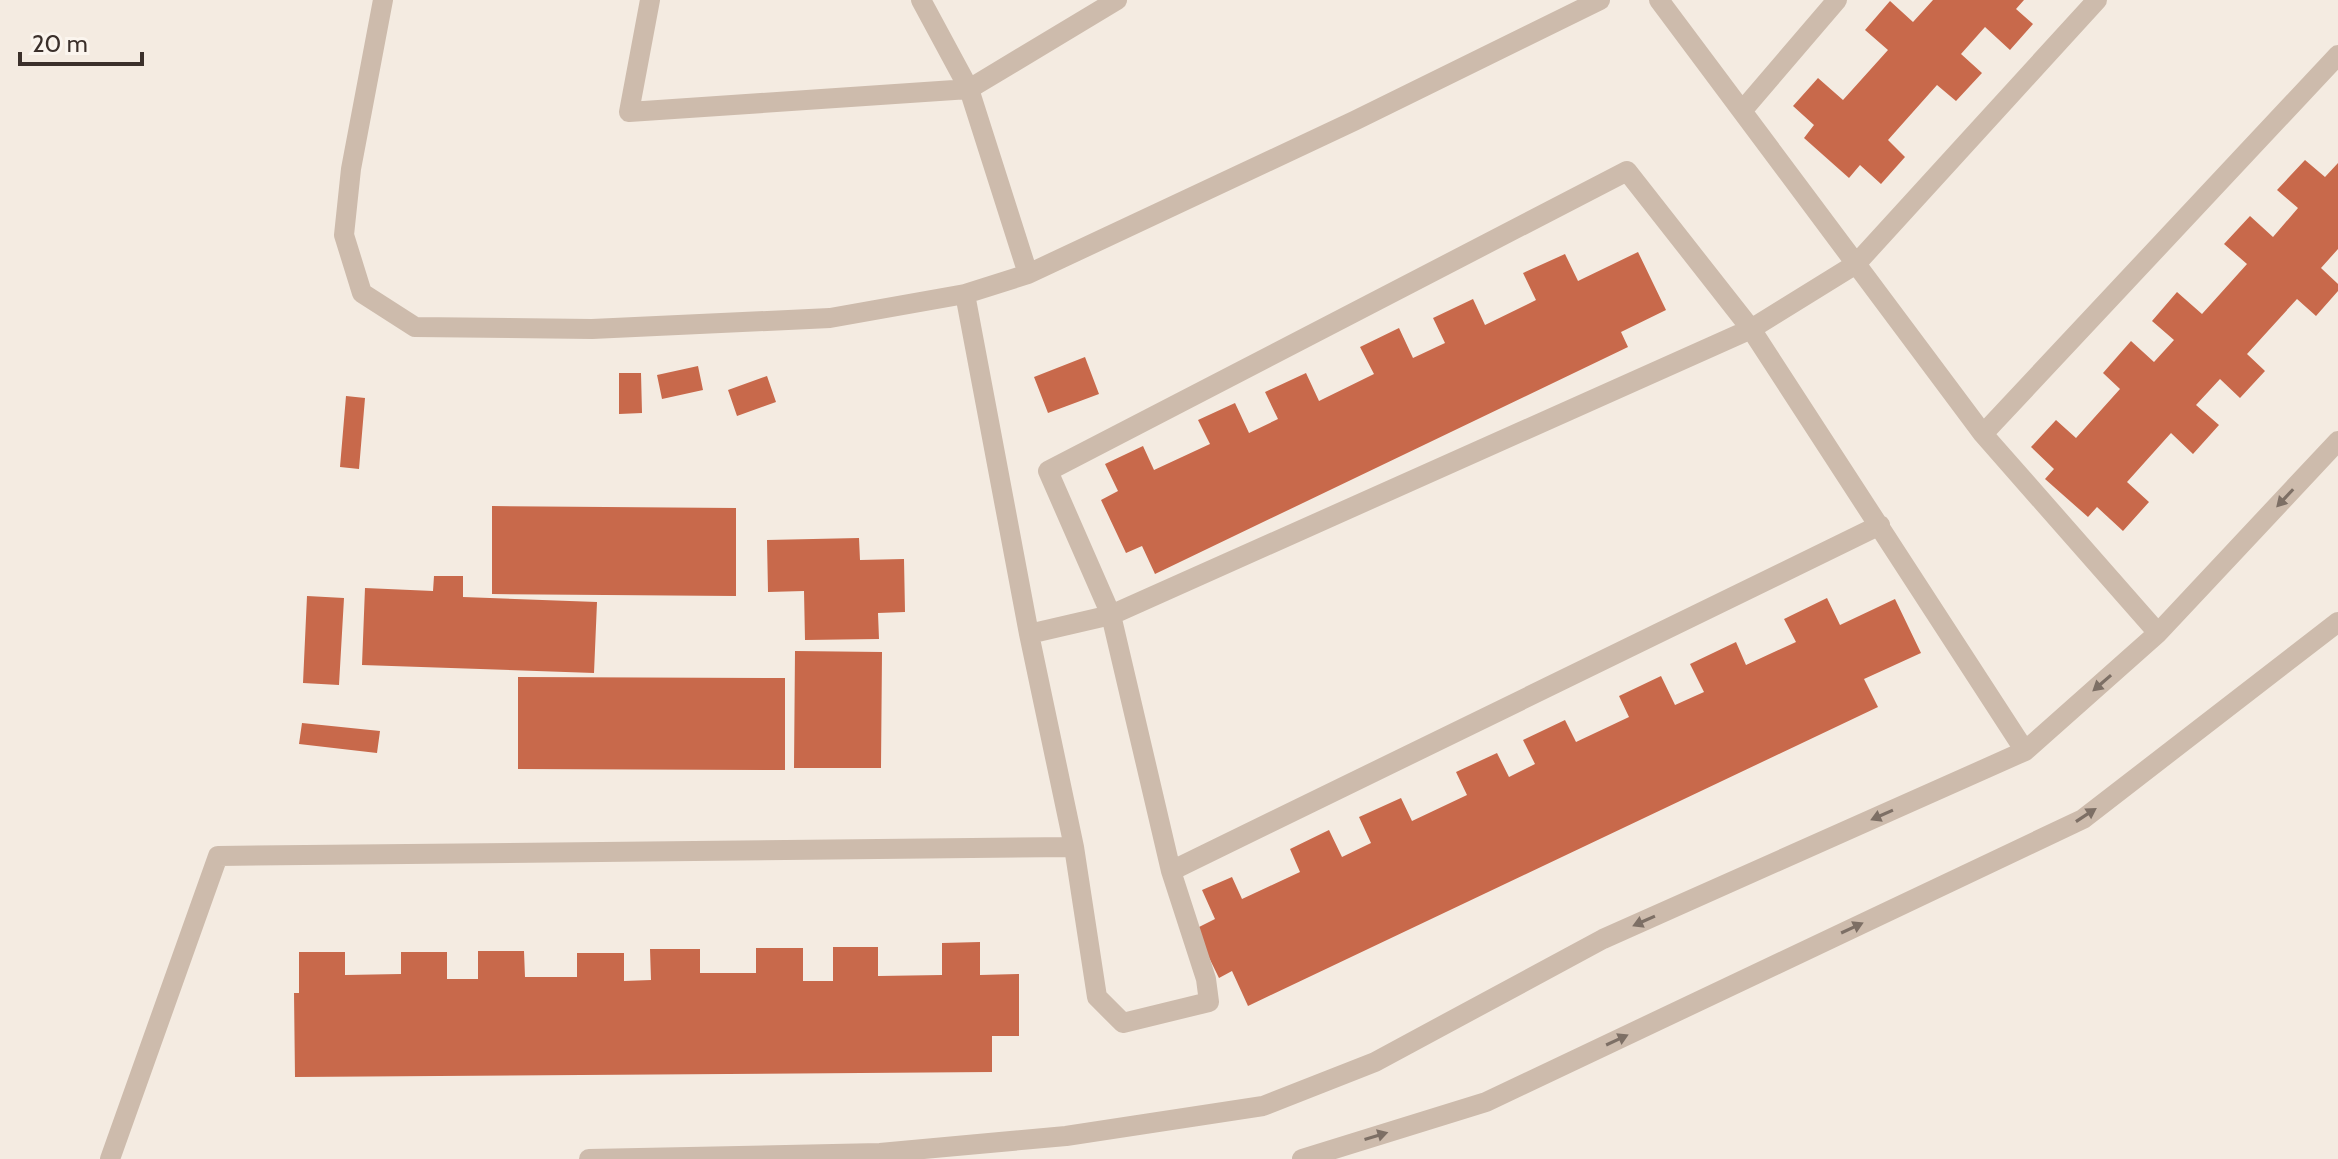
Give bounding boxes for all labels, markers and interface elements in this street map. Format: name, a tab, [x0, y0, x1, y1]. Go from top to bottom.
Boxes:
scale bar	[20, 16, 142, 66]
text: 20 m	[32, 29, 88, 58]
one-way arrow	[2276, 488, 2294, 507]
one-way arrow	[2093, 673, 2112, 691]
one-way arrow	[1870, 808, 1893, 821]
one-way arrow	[2075, 808, 2096, 823]
one-way arrow	[1632, 914, 1656, 927]
one-way arrow	[1840, 921, 1864, 935]
one-way arrow	[1605, 1033, 1629, 1047]
one-way arrow	[1364, 1129, 1388, 1142]

